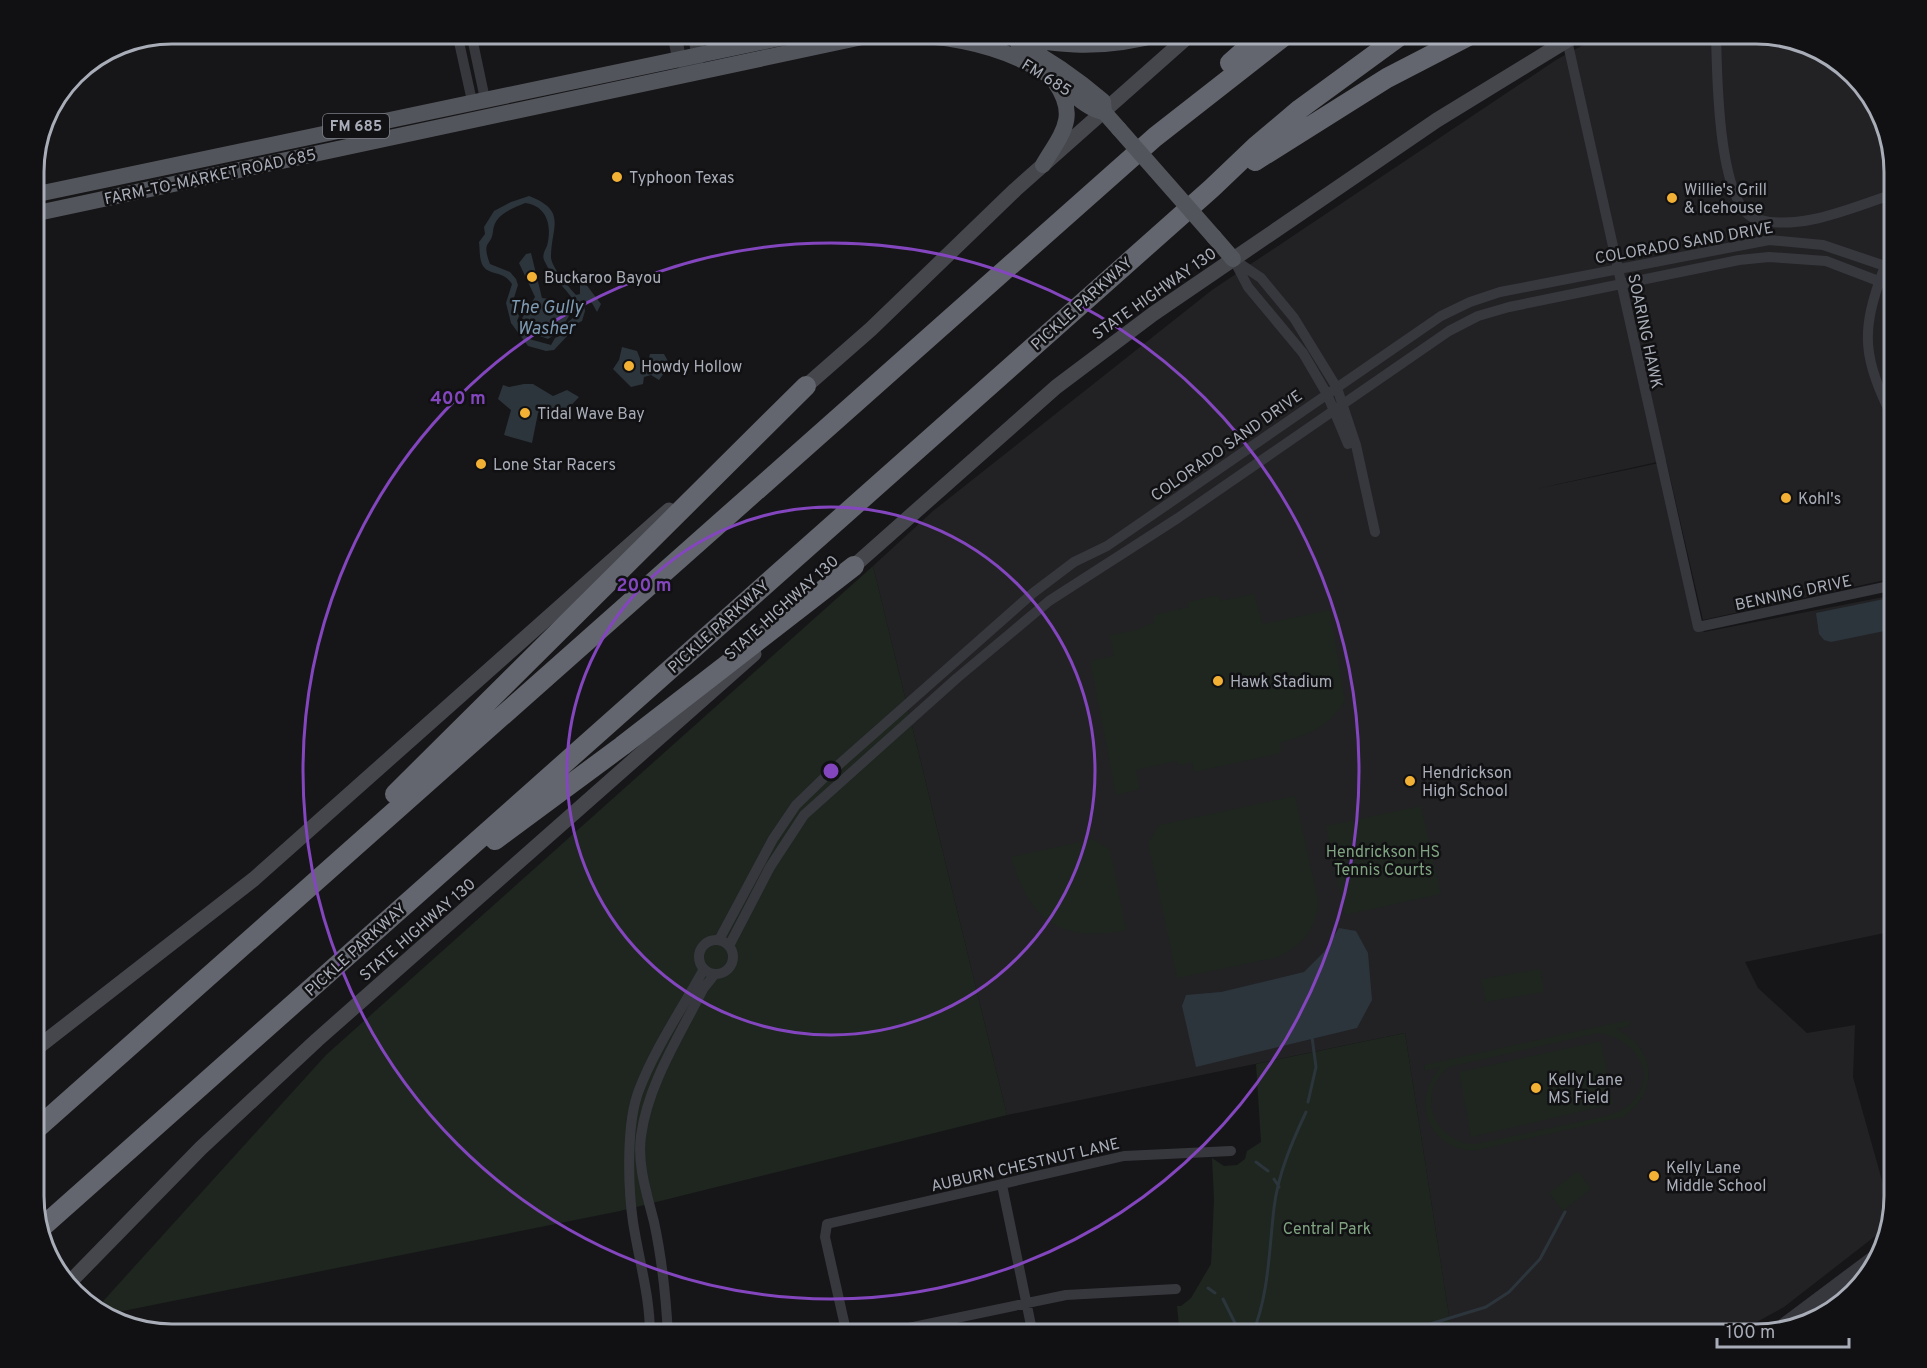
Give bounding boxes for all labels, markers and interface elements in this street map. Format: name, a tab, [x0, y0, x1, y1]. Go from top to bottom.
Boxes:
street label: FM 685	[1017, 56, 1075, 102]
road number: FM 685	[323, 114, 389, 138]
street label: FARM-TO-MARKET ROAD 685	[103, 146, 318, 210]
place label: Typhoon Texas	[629, 169, 735, 189]
marker: Typhoon Texas	[610, 170, 624, 184]
place label: Willie's Grill & Icehouse	[1684, 181, 1767, 219]
marker: Willie's Grill & Icehouse	[1665, 191, 1679, 205]
street label: COLORADO SAND DRIVE	[1594, 218, 1775, 269]
street label: STATE HIGHWAY 130	[1089, 244, 1221, 345]
street label: PICKLE PARKWAY	[1027, 254, 1137, 355]
place label: Buckaroo Bayou	[544, 269, 661, 289]
marker: Buckaroo Bayou	[525, 270, 539, 284]
street label: SOARING HAWK	[1622, 272, 1666, 391]
water label: The Gully Washer	[509, 297, 584, 341]
place label: Howdy Hollow	[641, 358, 742, 378]
marker: Howdy Hollow	[622, 359, 636, 373]
street label: COLORADO SAND DRIVE	[1147, 387, 1307, 507]
text: 400 m	[430, 388, 486, 411]
place label: Tidal Wave Bay	[537, 405, 645, 425]
marker: Tidal Wave Bay	[518, 406, 532, 420]
place label: Lone Star Racers	[493, 456, 616, 476]
marker: Lone Star Racers	[474, 457, 488, 471]
place label: Kohl's	[1798, 490, 1841, 510]
marker: Kohl's	[1779, 491, 1793, 505]
street label: STATE HIGHWAY 130	[721, 552, 844, 665]
street label: BENNING DRIVE	[1733, 572, 1854, 616]
text: 200 m	[616, 575, 672, 598]
street label: PICKLE PARKWAY	[664, 577, 774, 678]
place label: Hawk Stadium	[1230, 673, 1332, 693]
marker: Hawk Stadium	[1211, 674, 1225, 688]
centre of rings	[821, 761, 841, 781]
place label: Hendrickson High School	[1422, 764, 1512, 802]
marker: Hendrickson High School	[1403, 774, 1417, 788]
park label: Hendrickson HS Tennis Courts	[1326, 843, 1440, 881]
street label: STATE HIGHWAY 130	[356, 875, 480, 986]
street label: PICKLE PARKWAY	[301, 900, 411, 1001]
place label: Kelly Lane MS Field	[1548, 1071, 1623, 1109]
marker: Kelly Lane MS Field	[1529, 1081, 1543, 1095]
street label: AUBURN CHESTNUT LANE	[929, 1134, 1122, 1197]
place label: Kelly Lane Middle School	[1666, 1159, 1766, 1197]
marker: Kelly Lane Middle School	[1647, 1169, 1661, 1183]
park label: Central Park	[1283, 1220, 1371, 1240]
scale bar	[1717, 1311, 1849, 1349]
text: 100 m	[1726, 1322, 1775, 1345]

